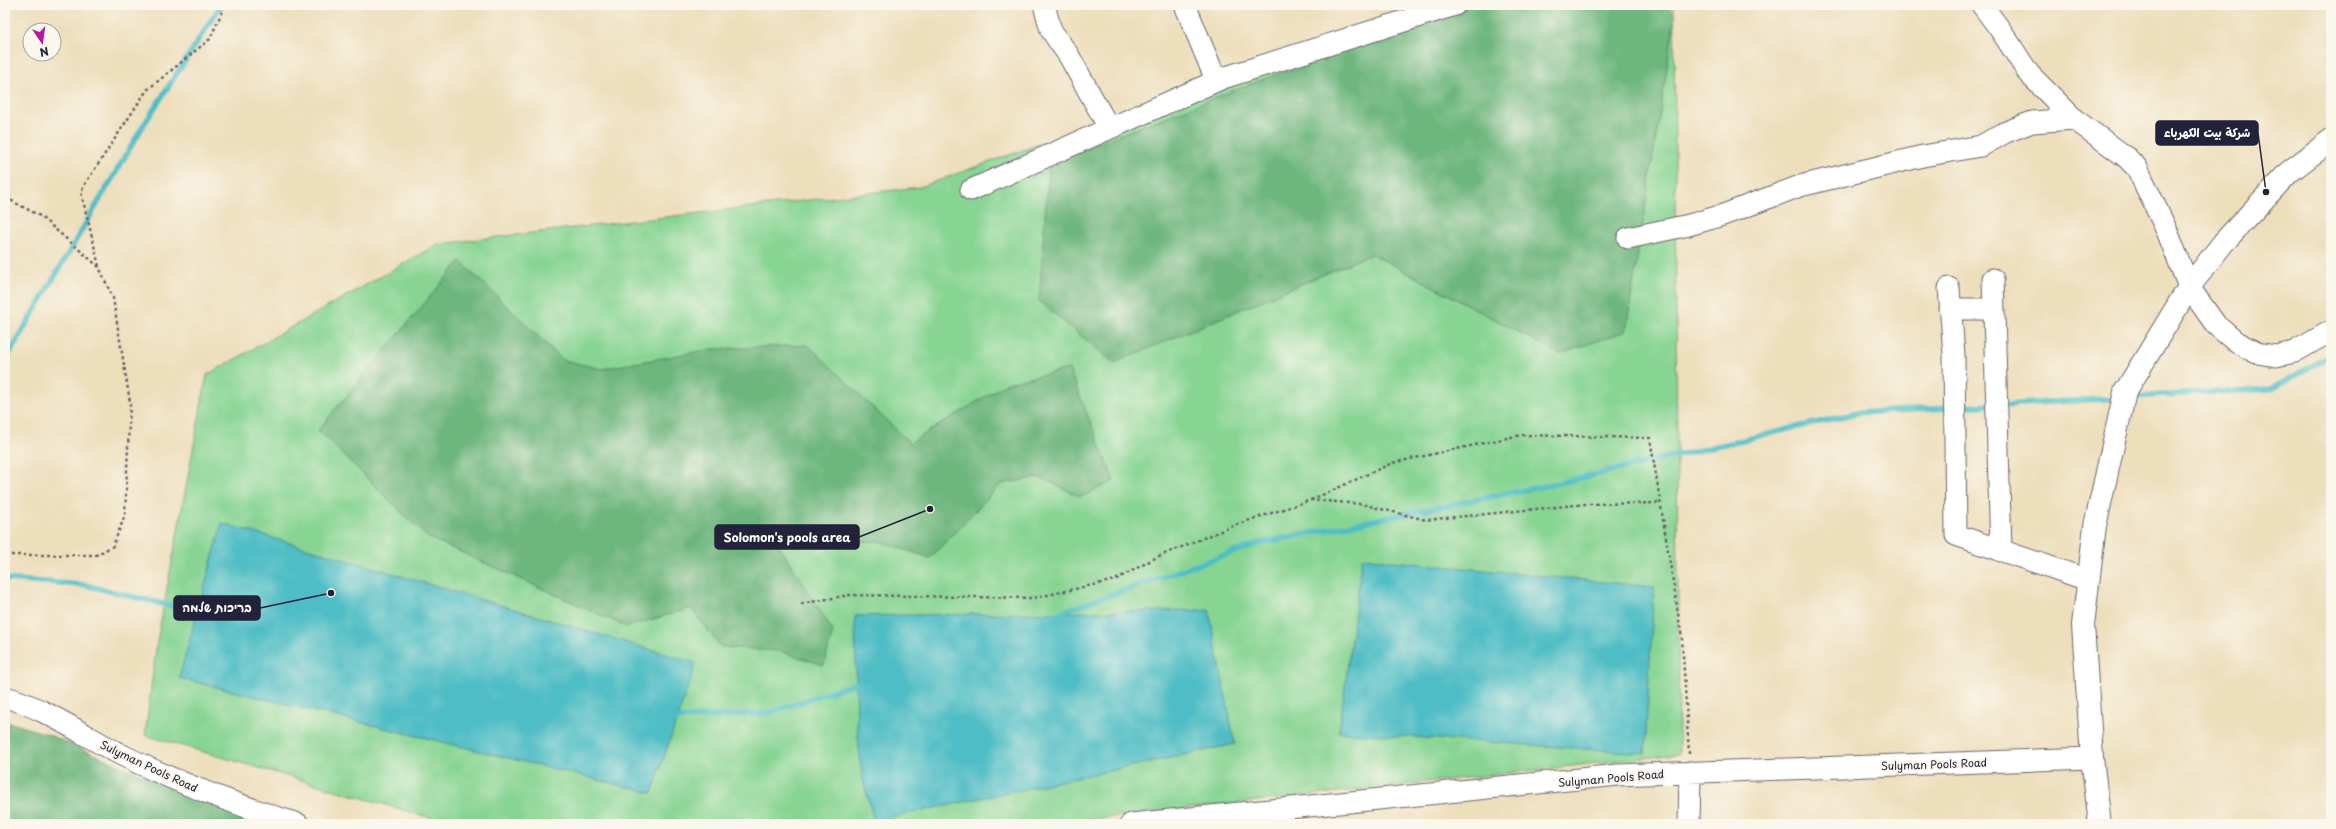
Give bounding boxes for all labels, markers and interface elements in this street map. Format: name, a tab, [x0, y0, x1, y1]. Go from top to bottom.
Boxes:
north arrow	[22, 22, 62, 62]
text: N	[38, 43, 51, 62]
callout: شركة بيت الكهرباء	[2156, 121, 2258, 145]
text: شركة بيت الكهرباء	[2164, 123, 2250, 141]
callout: Solomon's pools area	[715, 525, 859, 549]
text: Solomon's pools area	[723, 528, 851, 546]
callout: בריכות שלמה	[174, 596, 260, 620]
text: בריכות שלמה	[182, 598, 252, 616]
street label: Sulyman Pools Road	[97, 736, 201, 796]
street label: Sulyman Pools Road	[1881, 754, 1987, 774]
street label: Sulyman Pools Road	[1557, 765, 1665, 791]

